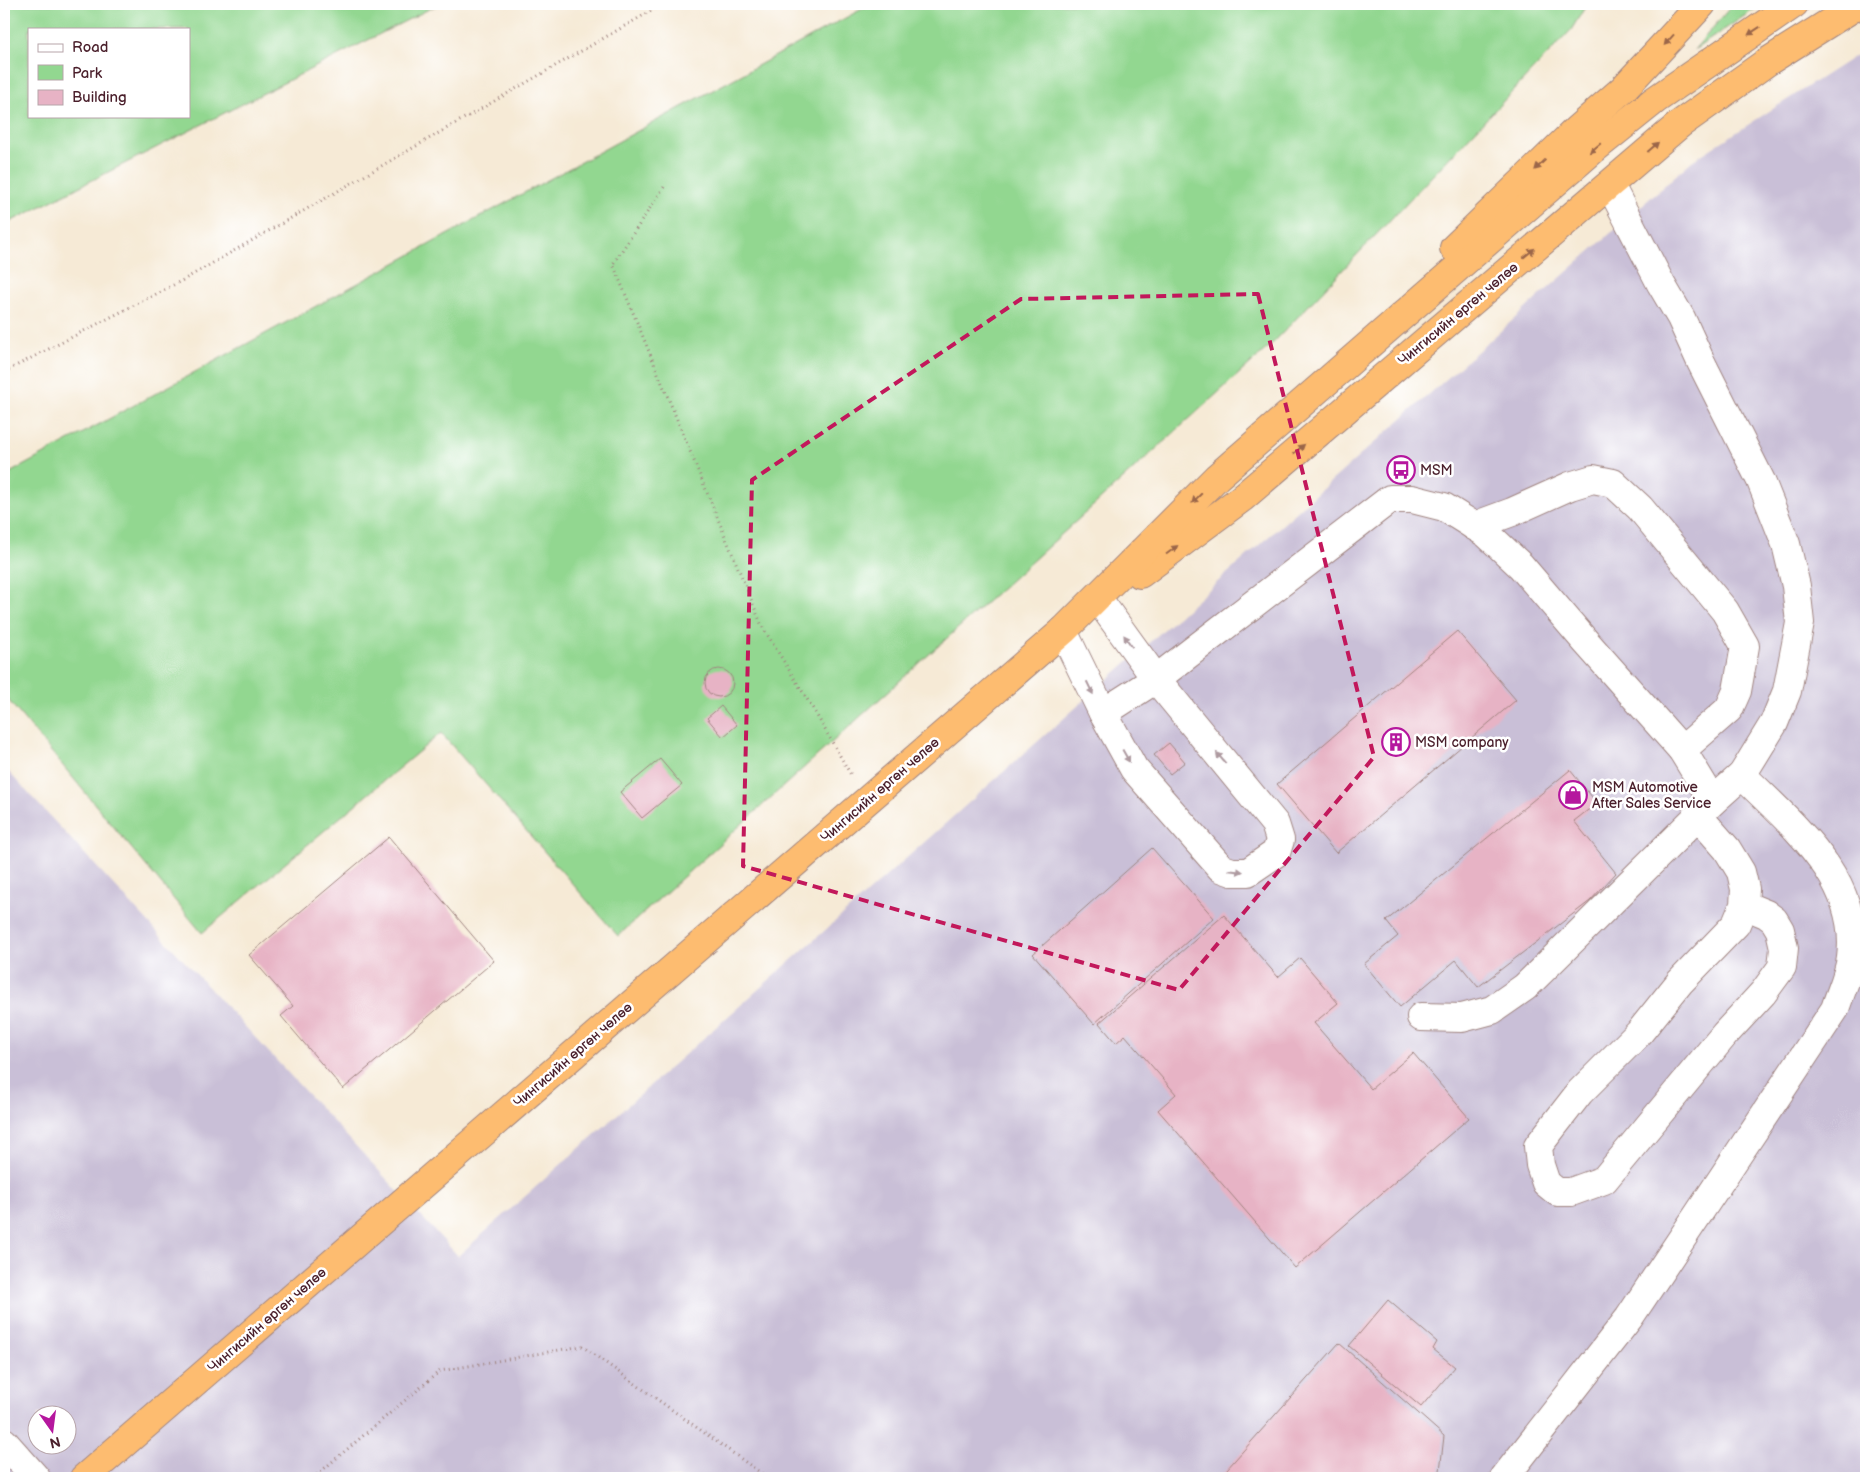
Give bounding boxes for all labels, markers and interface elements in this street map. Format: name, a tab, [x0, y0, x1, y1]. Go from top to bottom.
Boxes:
one-way arrow	[1747, 26, 1761, 36]
legend	[28, 28, 190, 118]
one-way arrow	[1664, 34, 1675, 47]
text: Road	[72, 38, 108, 57]
text: Park	[72, 64, 103, 83]
text: Building	[72, 88, 127, 107]
one-way arrow	[1646, 142, 1659, 153]
one-way arrow	[1589, 143, 1602, 154]
one-way arrow	[1534, 159, 1546, 171]
one-way arrow	[1523, 247, 1535, 259]
street label: Чингисийн өргөн чөлөө	[1395, 259, 1522, 369]
one-way arrow	[1293, 444, 1306, 455]
bus stop icon: MSM	[1386, 455, 1416, 485]
place label: MSM	[1420, 462, 1453, 479]
one-way arrow	[1191, 492, 1203, 504]
one-way arrow	[1165, 545, 1179, 555]
one-way arrow	[1123, 634, 1133, 648]
one-way arrow	[1087, 681, 1095, 695]
building icon: MSM company	[1381, 727, 1411, 757]
street label: Чингисийн өргөн чөлөө	[817, 734, 943, 846]
place label: MSM company	[1415, 734, 1509, 751]
one-way arrow	[1122, 748, 1130, 763]
one-way arrow	[1216, 752, 1227, 764]
place label: MSM Automotive After Sales Service	[1592, 779, 1711, 812]
shop icon: MSM Automotive After Sales Service	[1558, 780, 1588, 810]
one-way arrow	[1228, 867, 1244, 875]
street label: Чингисийн өргөн чөлөө	[510, 999, 636, 1111]
street label: Чингисийн өргөн чөлөө	[204, 1264, 330, 1376]
north arrow	[28, 1404, 78, 1454]
text: N	[48, 1433, 62, 1452]

